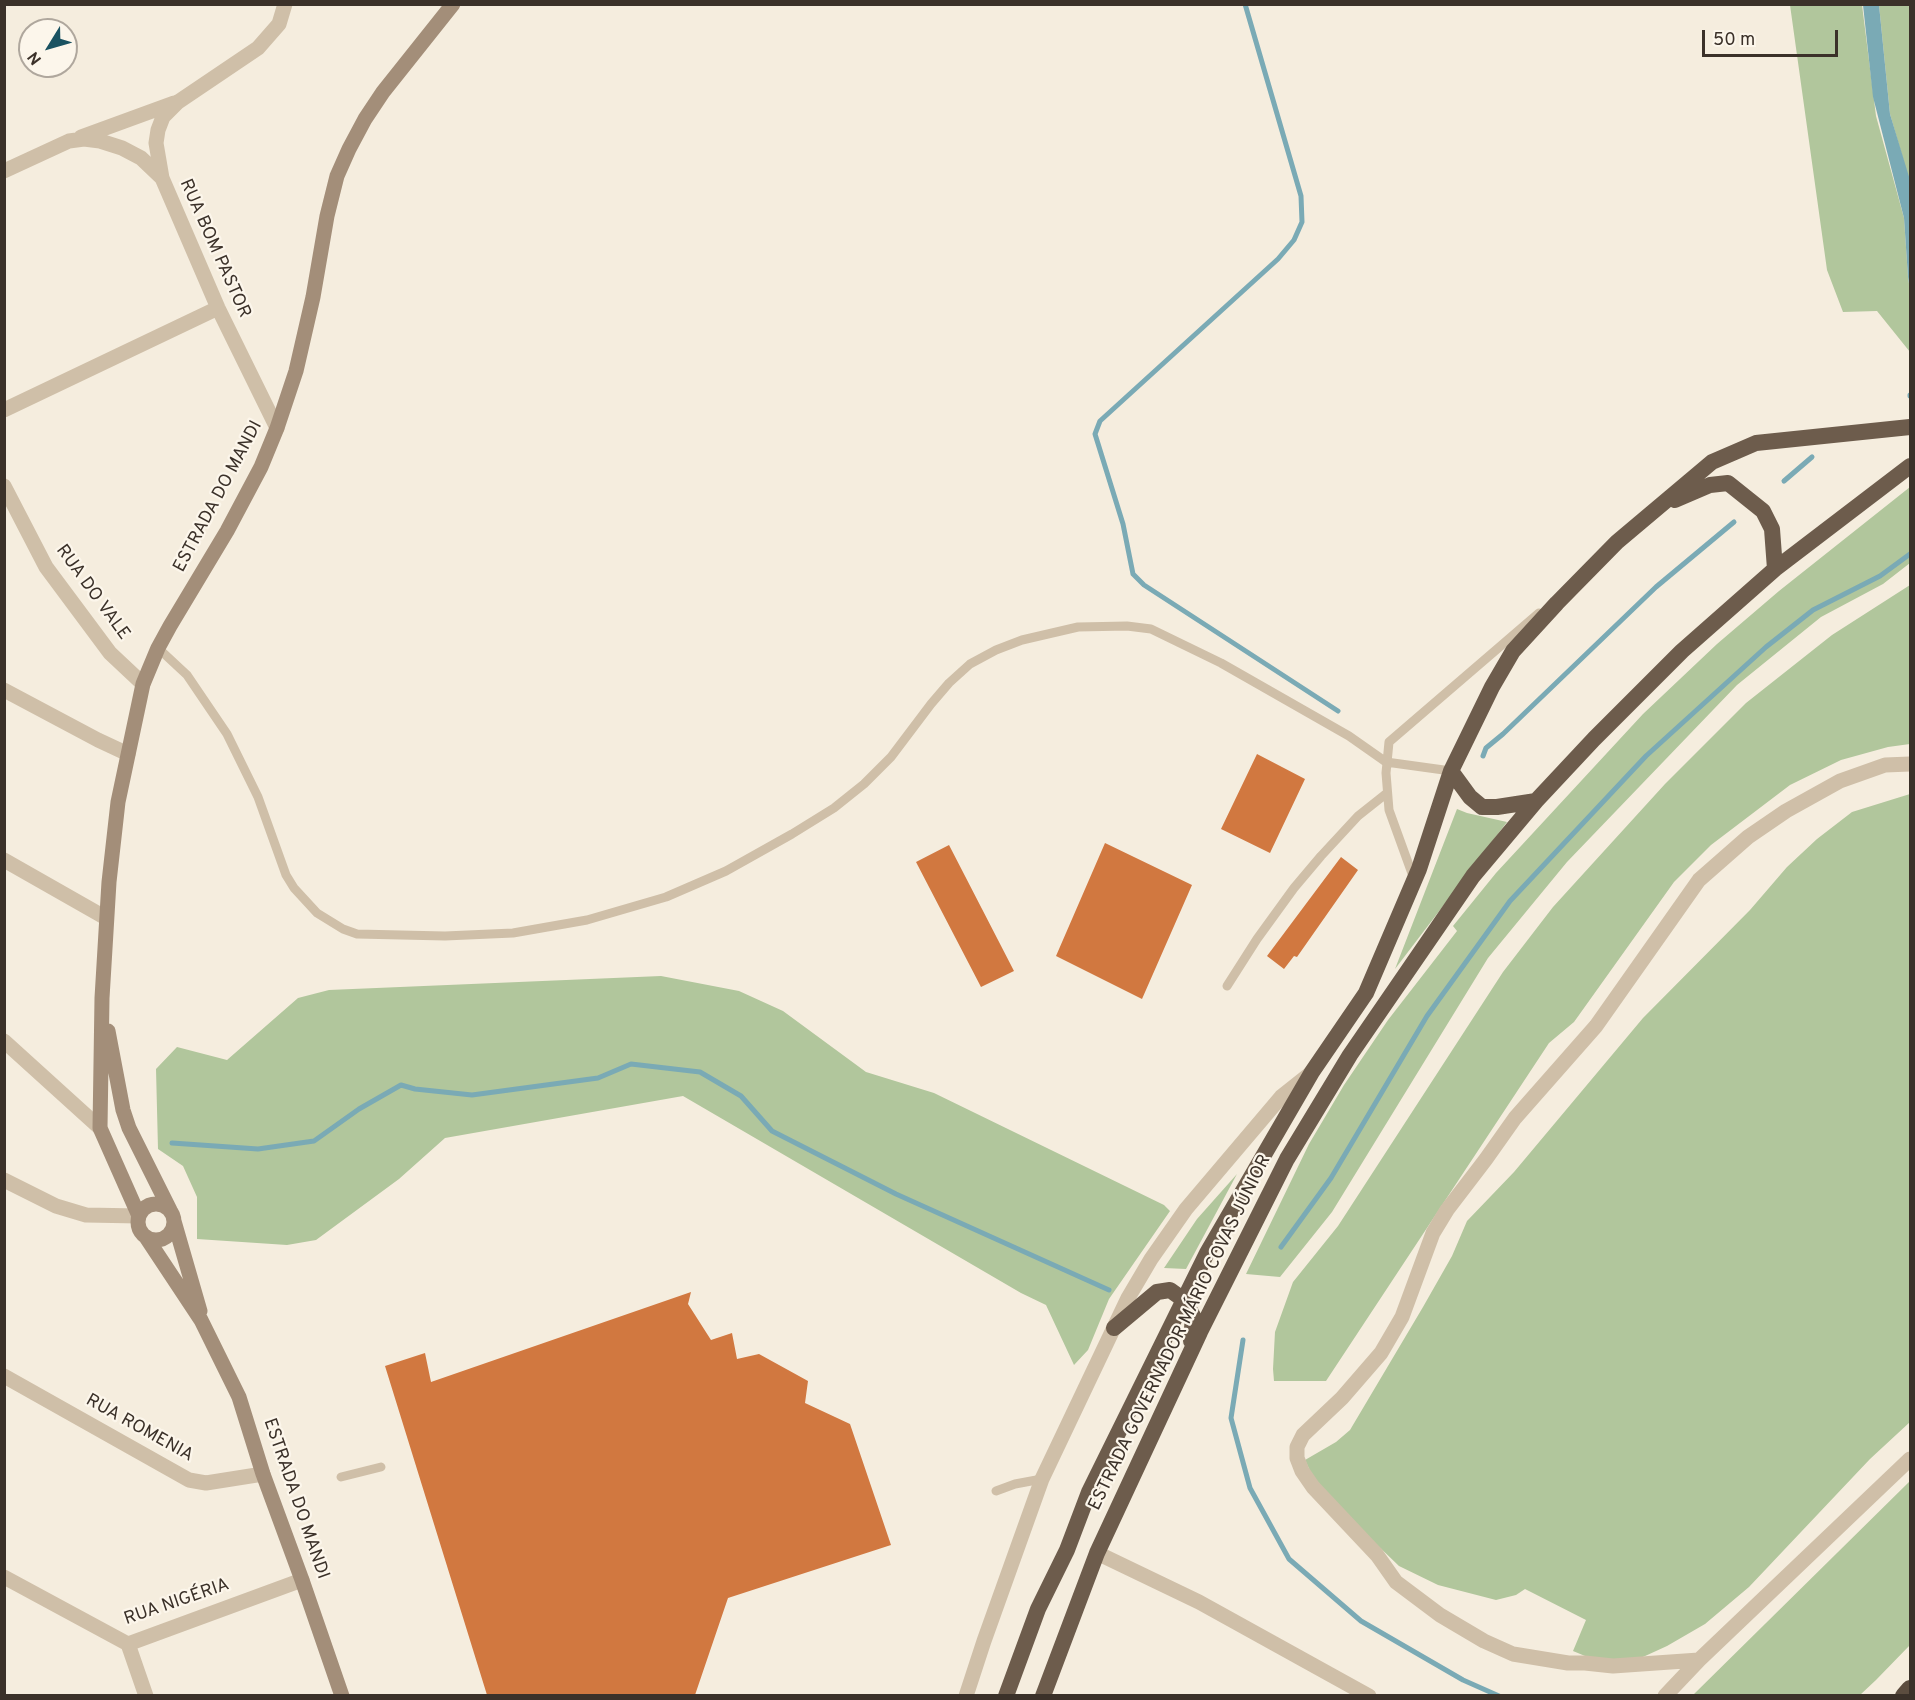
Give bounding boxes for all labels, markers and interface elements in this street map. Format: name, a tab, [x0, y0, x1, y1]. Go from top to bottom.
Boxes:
north arrow	[18, 18, 78, 78]
scale bar	[1705, 18, 1842, 56]
text: 50 m	[1713, 29, 1755, 52]
text: N	[24, 47, 47, 68]
street label: RUA BOM PASTOR	[174, 176, 254, 322]
street label: ESTRADA DO MANDI	[170, 418, 268, 576]
street label: RUA DO VALE	[50, 541, 134, 645]
street label: ESTRADA GOVERNADOR MÁRIO COVAS JÚNIOR	[1085, 1152, 1277, 1514]
street label: RUA ROMENIA	[81, 1391, 197, 1467]
street label: ESTRADA DO MANDI	[257, 1416, 333, 1582]
street label: RUA NIGÉRIA	[122, 1575, 232, 1631]

